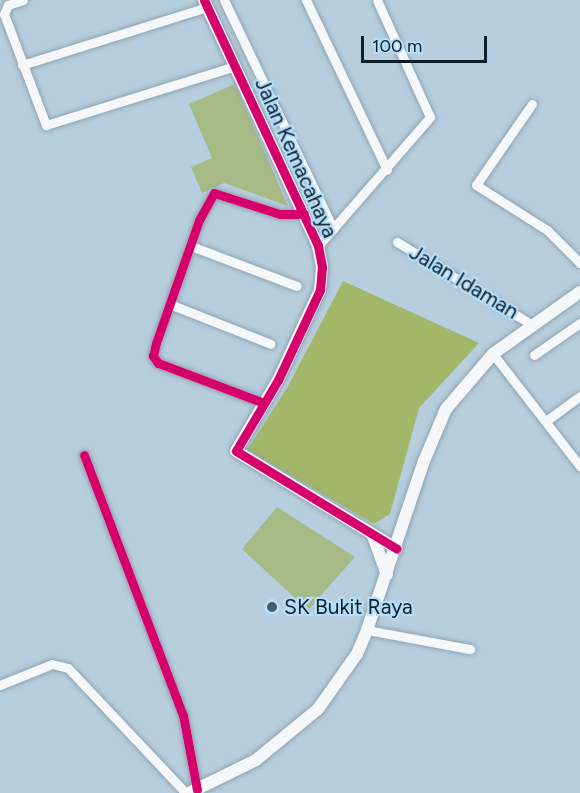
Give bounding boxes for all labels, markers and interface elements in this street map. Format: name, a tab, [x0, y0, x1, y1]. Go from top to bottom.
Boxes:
scale bar	[364, 24, 490, 62]
text: 100 m	[372, 35, 422, 57]
street label: Jalan Kemacahaya	[249, 74, 343, 242]
street label: Jalan Idaman	[405, 240, 523, 324]
place label: SK Bukit Raya	[284, 594, 413, 620]
marker: SK Bukit Raya	[265, 600, 279, 614]

